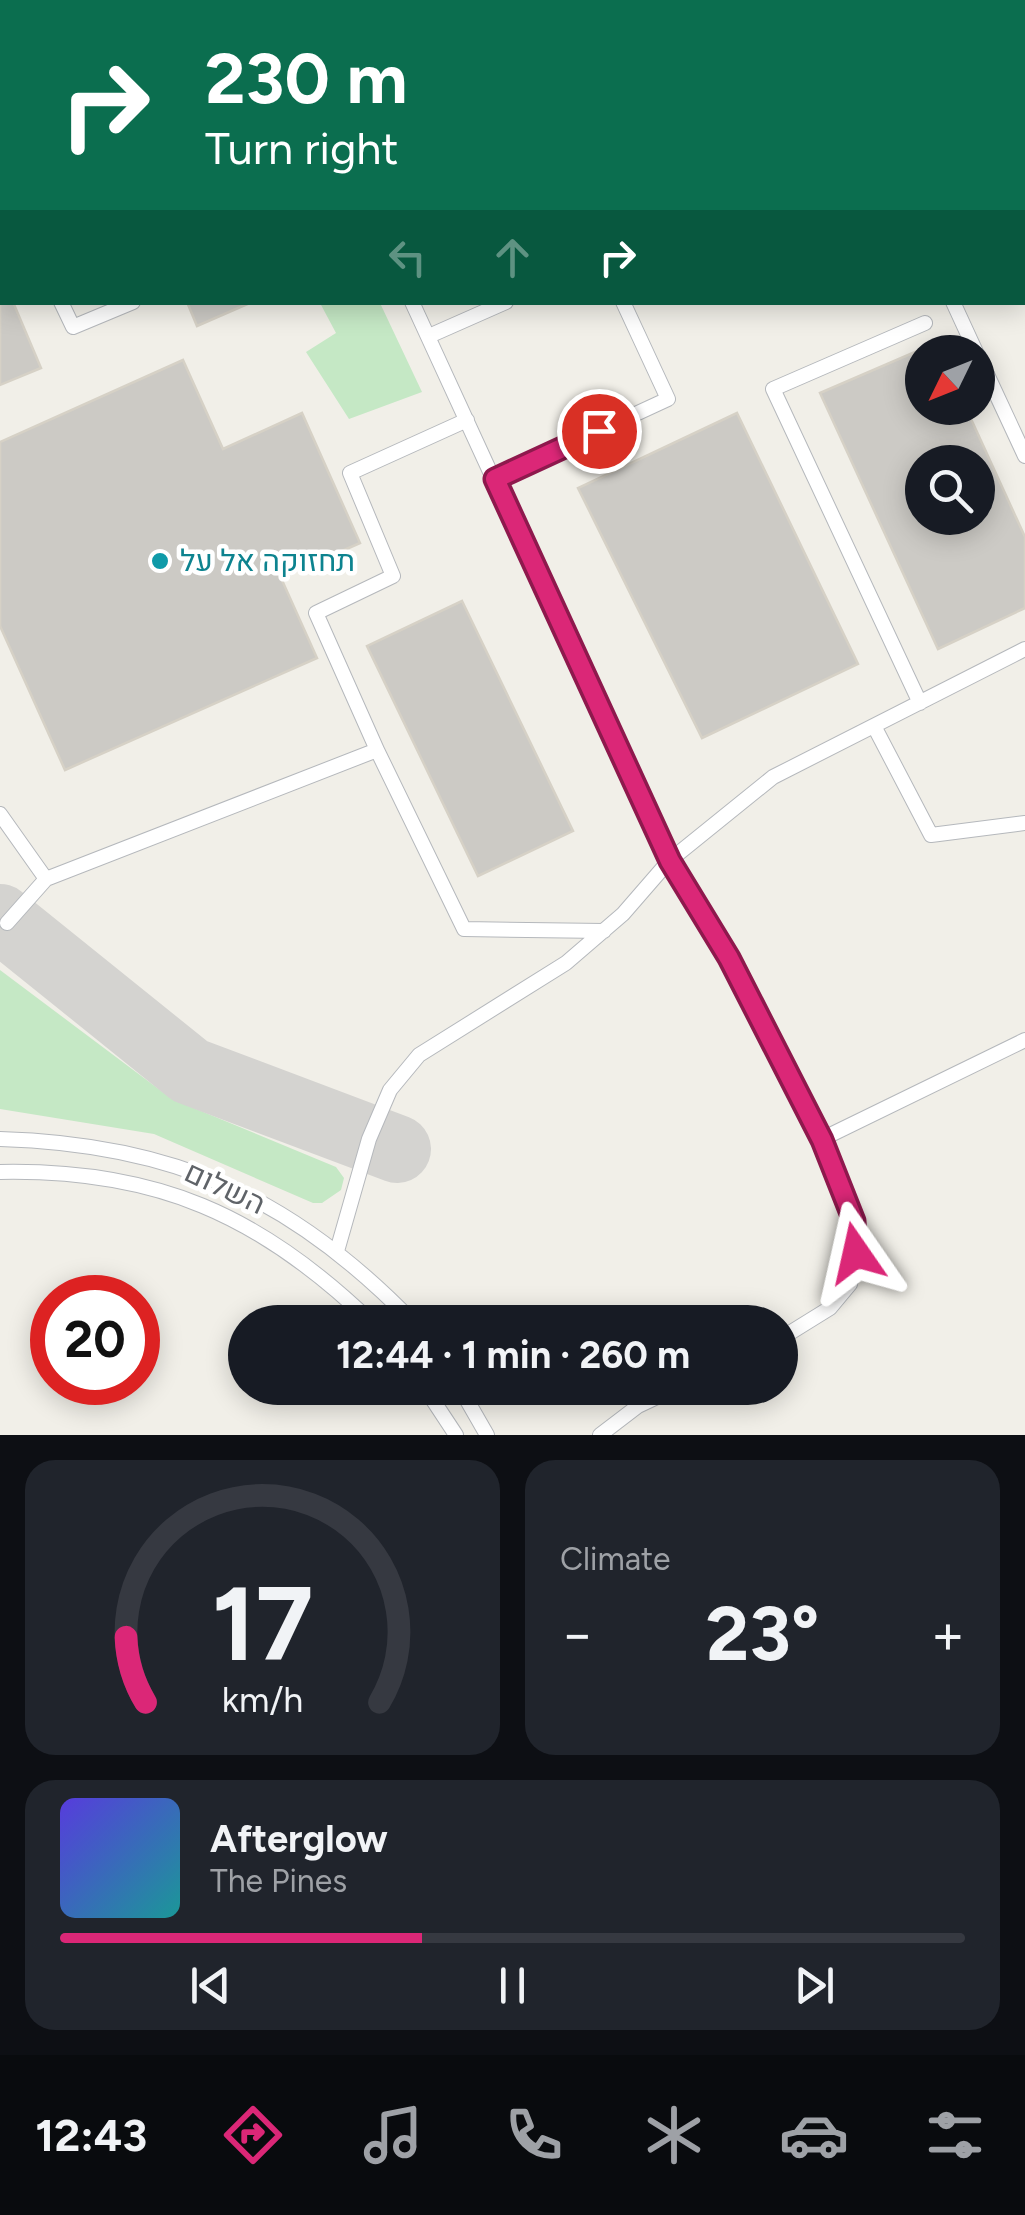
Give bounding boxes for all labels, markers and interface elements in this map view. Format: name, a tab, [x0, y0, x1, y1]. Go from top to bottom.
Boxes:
text: 230 m	[205, 36, 408, 121]
icon: right	[40, 40, 170, 170]
text: Turn right	[205, 121, 398, 175]
icon: left	[380, 230, 435, 285]
icon: ahead	[485, 230, 540, 285]
icon: right	[590, 230, 645, 285]
north arrow	[905, 335, 995, 425]
map controls	[905, 335, 995, 535]
pin	[557, 389, 642, 474]
icon: arrive	[572, 404, 627, 459]
button: search	[905, 445, 995, 535]
place label: תחזוקה אל על	[180, 542, 355, 579]
marker: תחזוקה אל על	[149, 550, 171, 572]
street label: השלום	[179, 1153, 271, 1222]
position arrow	[804, 1201, 908, 1305]
speed limit sign: 20	[30, 1275, 160, 1405]
text: 12:44 · 1 min · 260 m	[336, 1332, 690, 1378]
text: Climate	[560, 1540, 671, 1578]
text: 17	[212, 1561, 313, 1686]
text: 23°	[706, 1589, 819, 1679]
text: −	[560, 1601, 594, 1667]
text: +	[931, 1601, 965, 1667]
text: km/h	[222, 1678, 303, 1721]
text: Afterglow	[210, 1816, 388, 1862]
text: The Pines	[210, 1862, 347, 1900]
icon: previous	[183, 1958, 238, 2013]
icon: pause	[485, 1958, 540, 2013]
icon: next	[787, 1958, 842, 2013]
icon: directions	[218, 2100, 288, 2170]
icon: music	[358, 2100, 428, 2170]
icon: phone	[499, 2100, 569, 2170]
icon: climate	[639, 2100, 709, 2170]
icon: car	[779, 2100, 849, 2170]
icon: filters	[920, 2100, 990, 2170]
text: 12:43	[35, 2108, 147, 2162]

